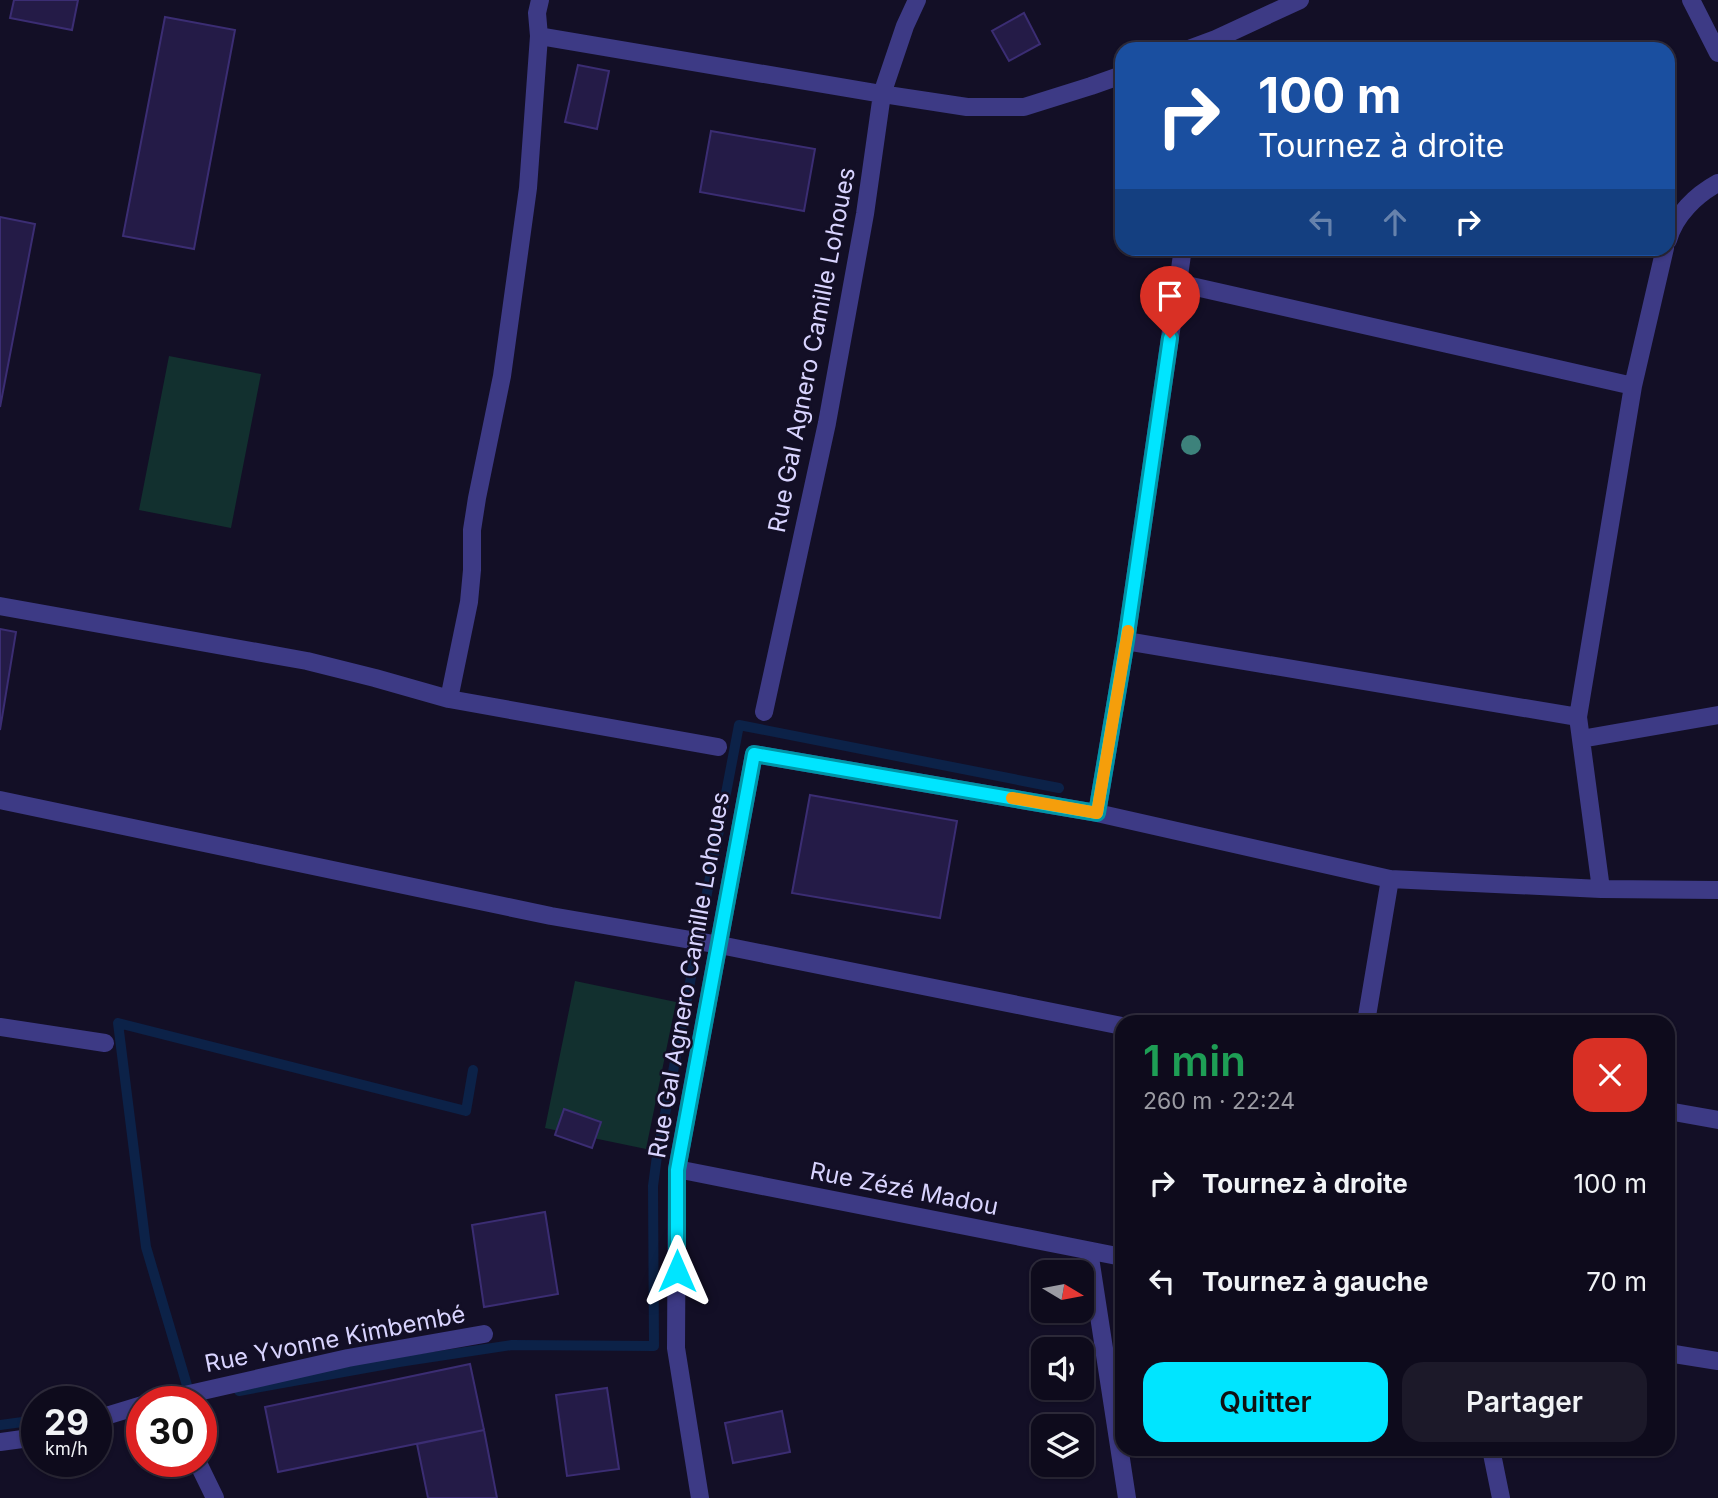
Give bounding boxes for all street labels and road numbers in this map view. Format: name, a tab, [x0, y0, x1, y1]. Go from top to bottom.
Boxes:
street label: Rue Gal Agnero Camille Lohoues	[762, 165, 861, 535]
street label: Rue Gal Agnero Camille Lohoues	[642, 790, 735, 1160]
street label: Rue Zézé Madou	[807, 1156, 1001, 1221]
street label: Rue Yvonne Kimbembé	[202, 1299, 468, 1378]

